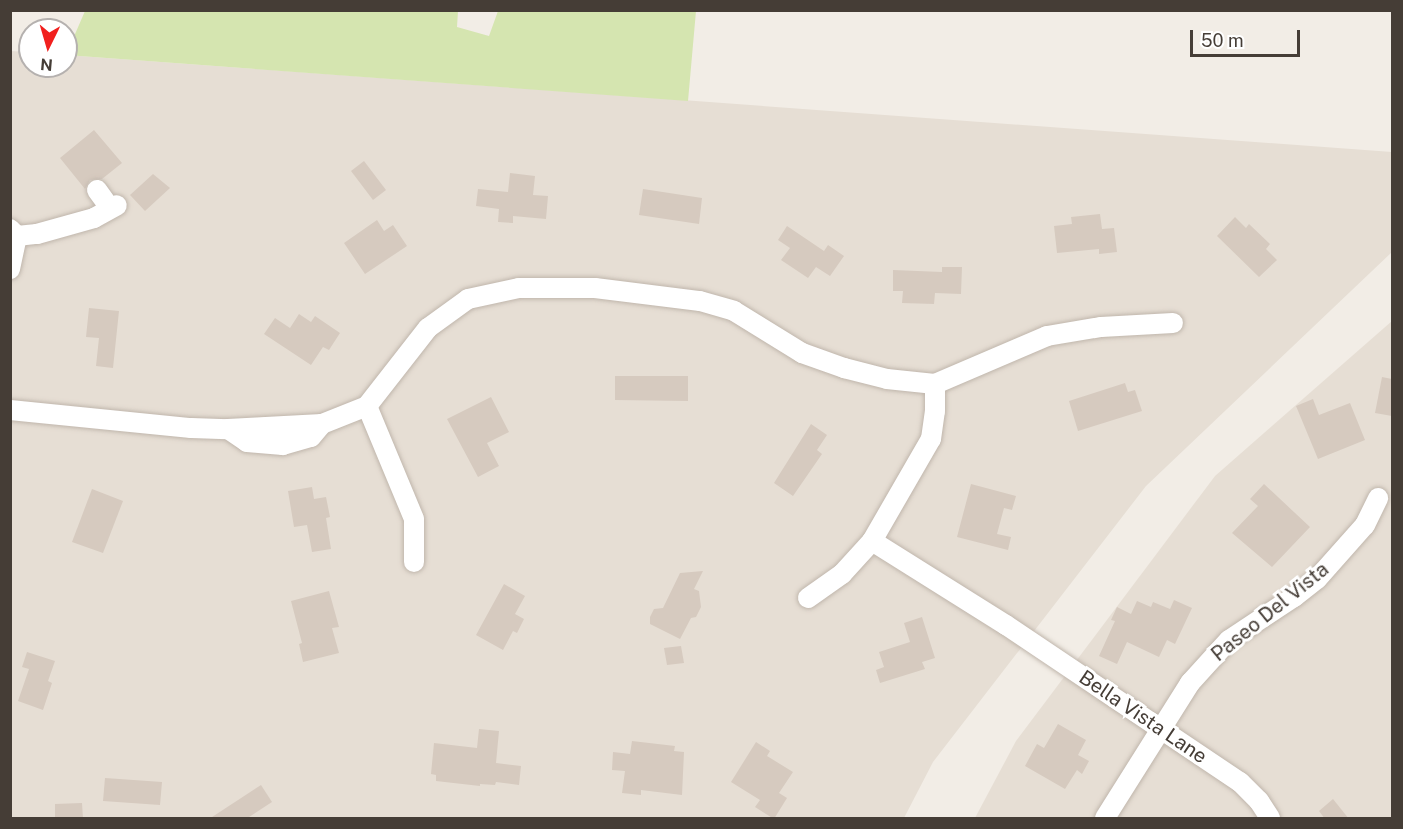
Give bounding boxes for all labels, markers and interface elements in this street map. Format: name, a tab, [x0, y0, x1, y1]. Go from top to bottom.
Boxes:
north arrow	[18, 18, 78, 78]
scale bar	[1193, 18, 1302, 56]
text: 50 m	[1201, 30, 1244, 51]
text: N	[40, 54, 54, 74]
street label: Paseo Del Vista	[1206, 557, 1334, 667]
street label: Bella Vista Lane	[1074, 665, 1212, 769]

